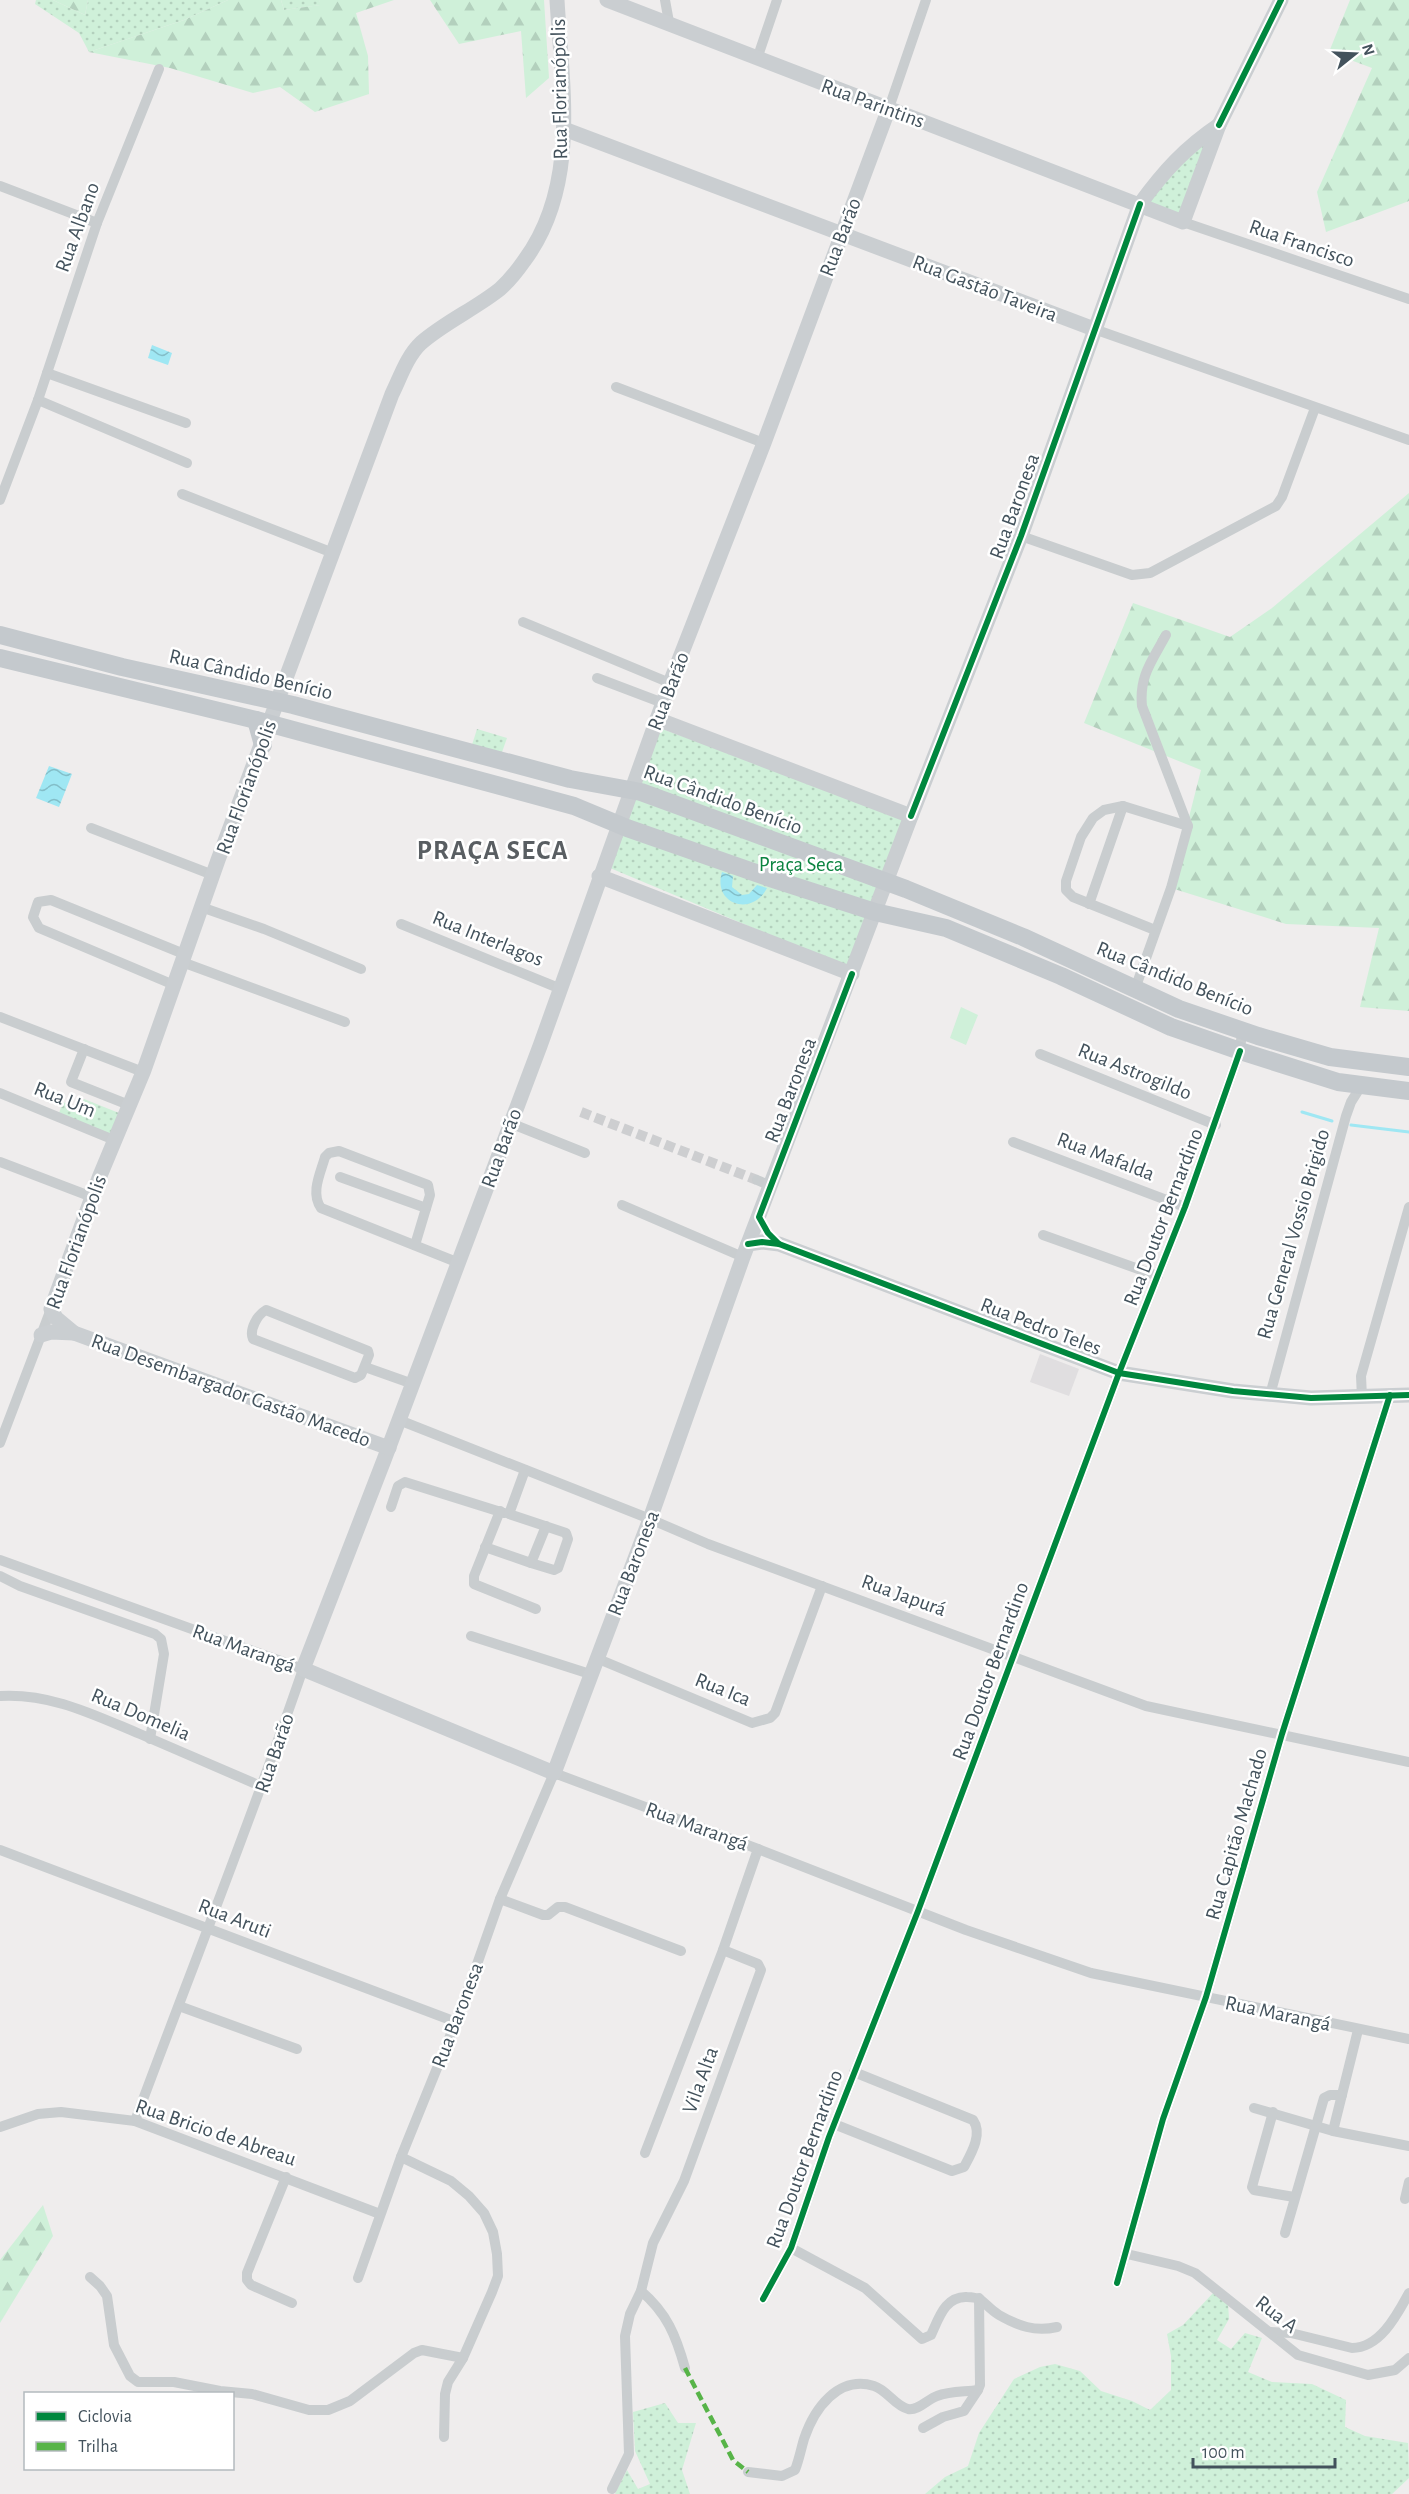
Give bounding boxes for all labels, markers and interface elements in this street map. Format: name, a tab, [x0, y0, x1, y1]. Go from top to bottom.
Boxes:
street label: Rua Florianópolis	[548, 18, 571, 160]
north arrow	[1325, 24, 1385, 84]
text: N	[1359, 42, 1378, 57]
street label: Rua Parintins	[818, 75, 927, 132]
street label: Rua Albano	[52, 179, 103, 275]
street label: Rua Barão	[816, 195, 865, 279]
street label: Rua Francisco	[1247, 216, 1357, 271]
street label: Rua Gastão Taveira	[910, 251, 1060, 326]
street label: Rua Baronesa	[986, 450, 1043, 562]
street label: Rua Cândido Benício	[167, 645, 335, 704]
street label: Rua Barão	[644, 649, 693, 733]
street label: Rua Florianópolis	[212, 717, 280, 857]
street label: Rua Cândido Benício	[641, 761, 805, 838]
district label: PRAÇA SECA	[417, 837, 569, 864]
park label: Praça Seca	[759, 854, 844, 875]
street label: Rua Interlagos	[429, 907, 546, 970]
street label: Rua Cândido Benício	[1093, 937, 1256, 1020]
street label: Rua Baronesa	[761, 1034, 820, 1146]
street label: Rua Astrogildo	[1075, 1039, 1195, 1104]
street label: Rua Um	[31, 1078, 99, 1121]
street label: Rua Barão	[478, 1106, 525, 1191]
street label: Rua Doutor Bernardino	[1120, 1126, 1207, 1309]
street label: Rua General Vossio Brigido	[1253, 1127, 1334, 1342]
street label: Rua Mafalda	[1054, 1128, 1158, 1185]
street label: Rua Florianópolis	[42, 1172, 110, 1312]
street label: Rua Pedro Teles	[978, 1294, 1104, 1359]
street label: Rua Desembargador Gastão Macedo	[88, 1330, 373, 1451]
street label: Rua Baronesa	[604, 1507, 663, 1619]
street label: Rua Japurá	[859, 1570, 949, 1621]
street label: Rua Doutor Bernardino	[948, 1579, 1033, 1763]
street label: Rua Marangá	[190, 1620, 298, 1677]
street label: Rua Ica	[692, 1669, 754, 1710]
street label: Rua Domelia	[88, 1684, 194, 1745]
street label: Rua Barão	[251, 1711, 298, 1796]
street label: Rua Capitão Machado	[1202, 1746, 1271, 1922]
street label: Rua Marangá	[643, 1798, 751, 1855]
street label: Rua Aruti	[195, 1895, 274, 1942]
street label: Rua Baronesa	[428, 1959, 487, 2071]
street label: Rua Marangá	[1223, 1992, 1333, 2035]
street label: Vila Alta	[679, 2044, 722, 2116]
street label: Rua Doutor Bernardino	[762, 2067, 847, 2251]
street label: Rua Bricio de Abreau	[133, 2095, 299, 2170]
street label: Rua A	[1252, 2292, 1302, 2337]
legend	[24, 2392, 234, 2470]
text: Ciclovia	[78, 2408, 132, 2426]
scale bar	[1193, 2431, 1336, 2469]
text: Trilha	[78, 2438, 118, 2456]
text: 100 m	[1202, 2444, 1245, 2462]

